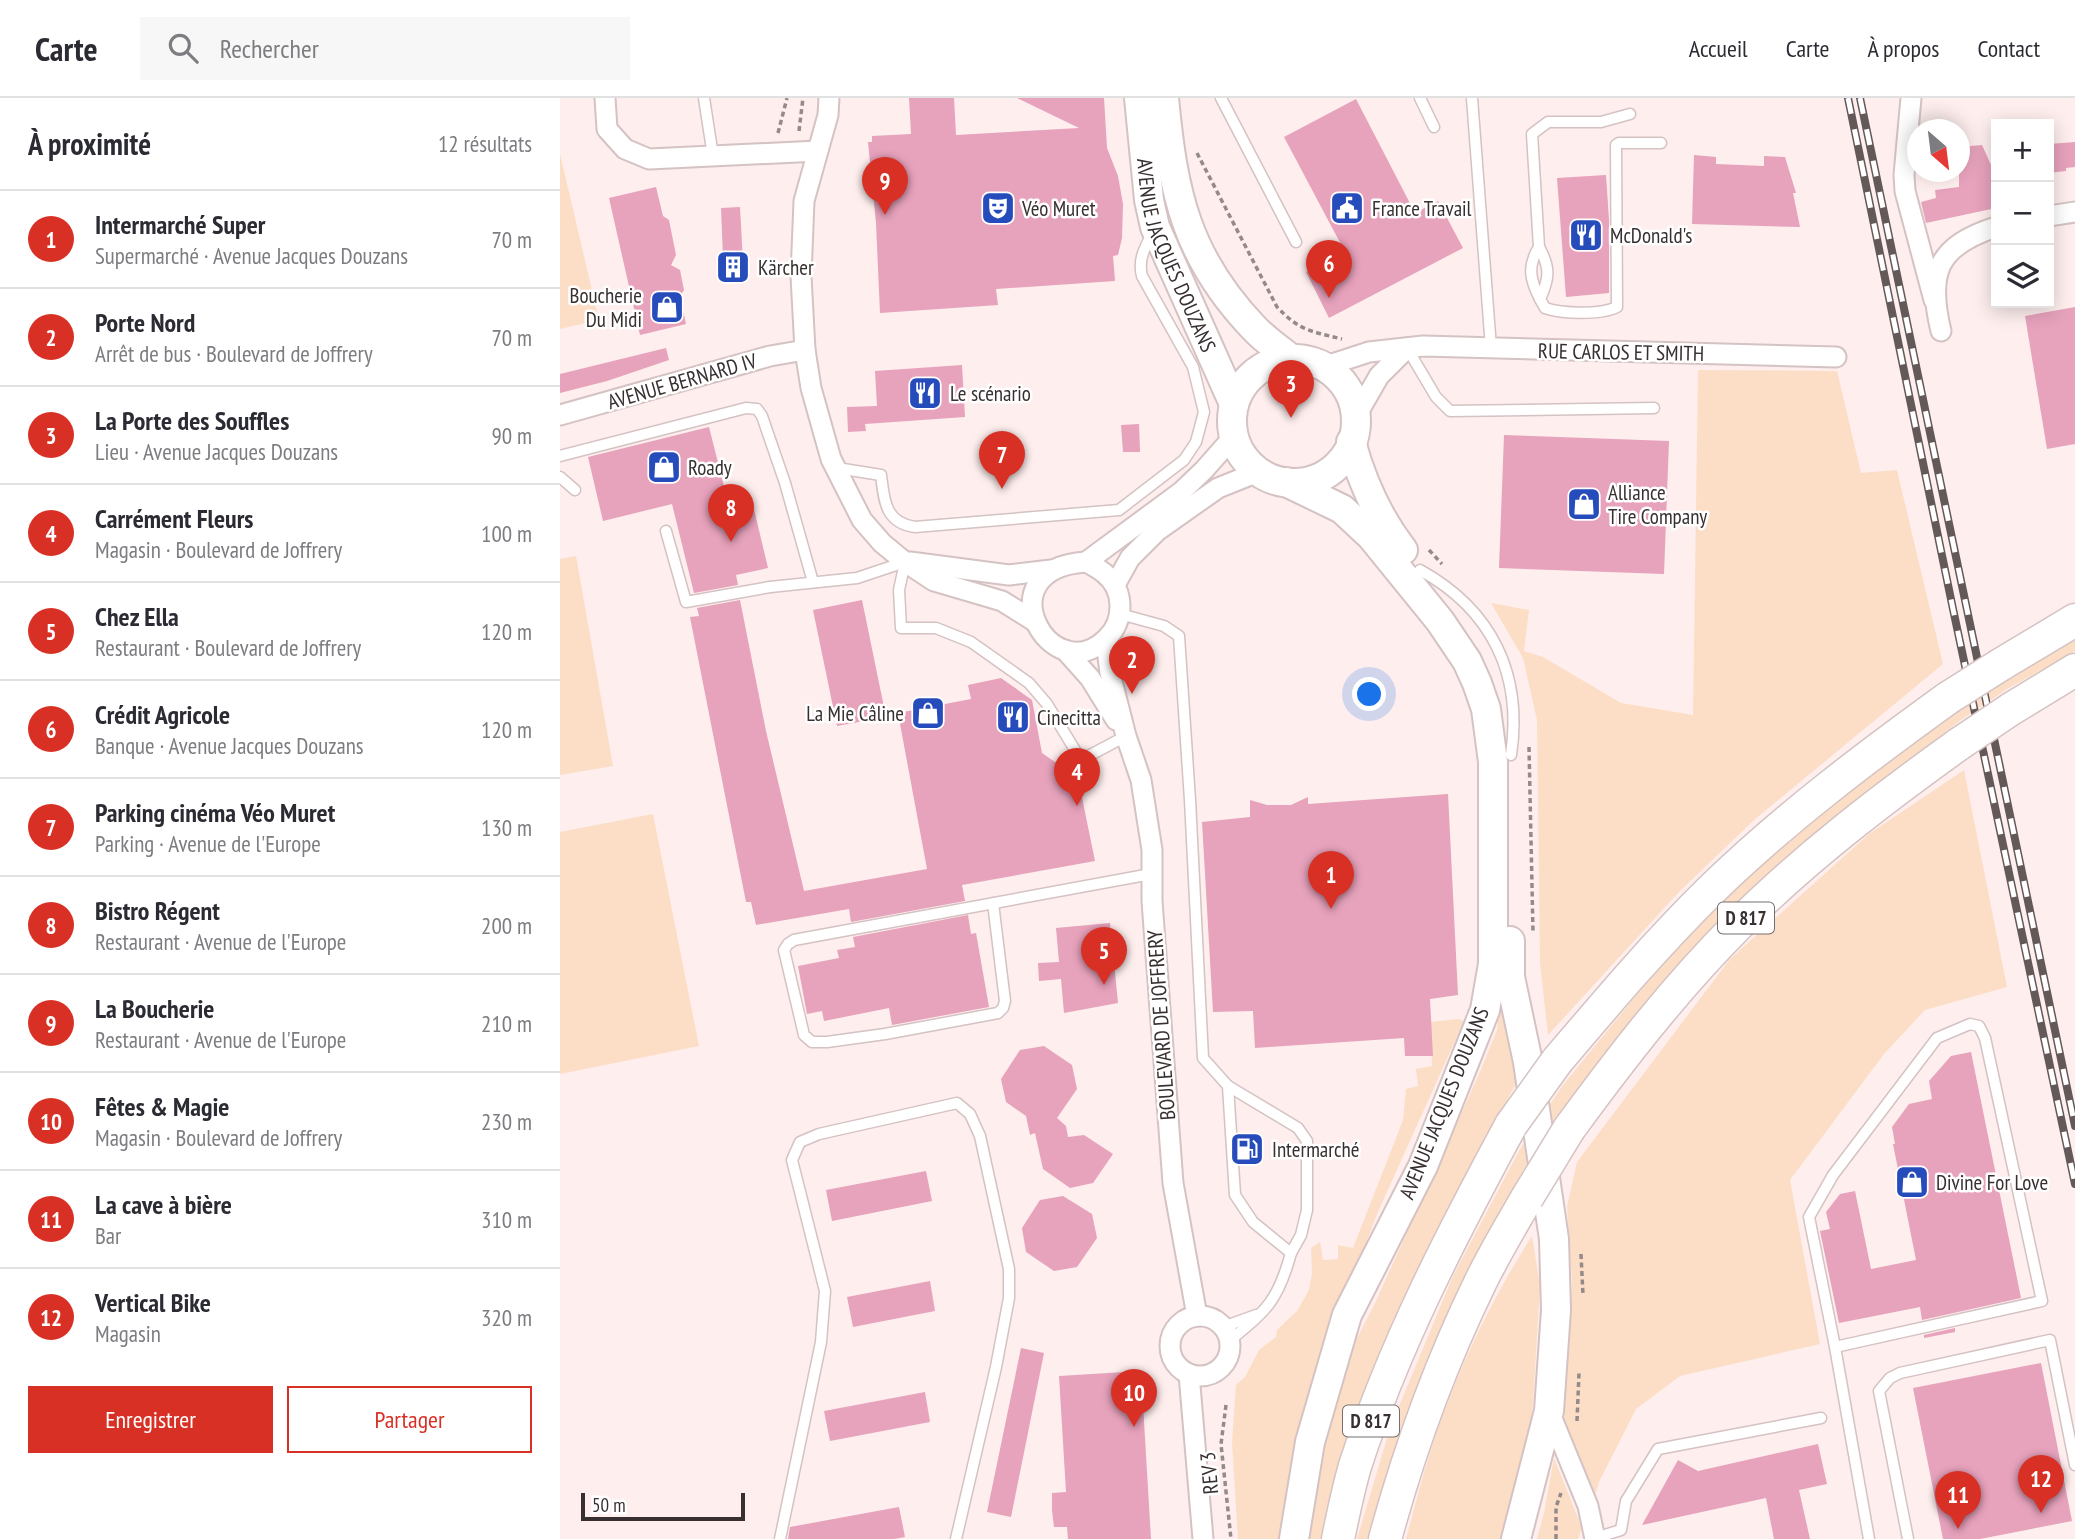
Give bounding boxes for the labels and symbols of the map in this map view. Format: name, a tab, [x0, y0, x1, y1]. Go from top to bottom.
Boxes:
north arrow	[1907, 119, 1970, 182]
pin: 9	[862, 157, 908, 215]
street label: AVENUE JACQUES DOUZANS	[1131, 157, 1222, 356]
theatre icon: Véo Muret	[979, 189, 1017, 227]
public building icon: France Travail	[1328, 189, 1366, 227]
place label: Véo Muret	[1021, 195, 1096, 222]
place label: France Travail	[1372, 195, 1472, 222]
restaurant icon: McDonald's	[1567, 216, 1605, 254]
place label: McDonald's	[1610, 222, 1692, 249]
pin: 6	[1306, 240, 1352, 298]
building icon: Kärcher	[714, 248, 752, 286]
place label: Kärcher	[758, 254, 814, 281]
place label: Boucherie Du Midi	[570, 282, 642, 333]
shop icon: Boucherie Du Midi	[648, 288, 686, 326]
street label: RUE CARLOS ET SMITH	[1538, 337, 1704, 367]
street label: AVENUE BERNARD IV	[604, 347, 760, 415]
pin: 3	[1268, 360, 1314, 418]
restaurant icon: Le scénario	[906, 374, 944, 412]
place label: Le scénario	[950, 380, 1031, 407]
pin: 7	[979, 431, 1025, 489]
shop icon: Roady	[645, 448, 683, 486]
place label: Roady	[688, 454, 732, 481]
place label: Alliance Tire Company	[1608, 479, 1707, 530]
pin: 8	[708, 484, 754, 542]
shop icon: Alliance Tire Company	[1565, 485, 1603, 523]
pin: 2	[1109, 636, 1155, 694]
your location	[1352, 677, 1386, 711]
shop icon: La Mie Câline	[909, 694, 947, 732]
restaurant icon: Cinecitta	[994, 698, 1032, 736]
place label: La Mie Câline	[806, 700, 904, 727]
place label: Cinecitta	[1037, 704, 1101, 731]
pin: 4	[1054, 748, 1100, 806]
pin: 1	[1308, 851, 1354, 909]
road number: D 817	[1718, 902, 1774, 933]
pin: 5	[1081, 927, 1127, 985]
street label: BOULEVARD DE JOFFRERY	[1141, 929, 1181, 1121]
street label: AVENUE JACQUES DOUZANS	[1393, 1003, 1495, 1203]
fuel station icon: Intermarché	[1228, 1130, 1266, 1168]
place label: Intermarché	[1272, 1136, 1359, 1163]
shop icon: Divine For Love	[1893, 1163, 1931, 1201]
place label: Divine For Love	[1936, 1169, 2048, 1196]
pin: 10	[1111, 1369, 1157, 1427]
road number: D 817	[1343, 1406, 1399, 1436]
street label: REV 3	[1194, 1451, 1224, 1495]
pin: 12	[2018, 1455, 2064, 1513]
pin: 11	[1935, 1471, 1981, 1529]
scale bar	[581, 1490, 746, 1522]

